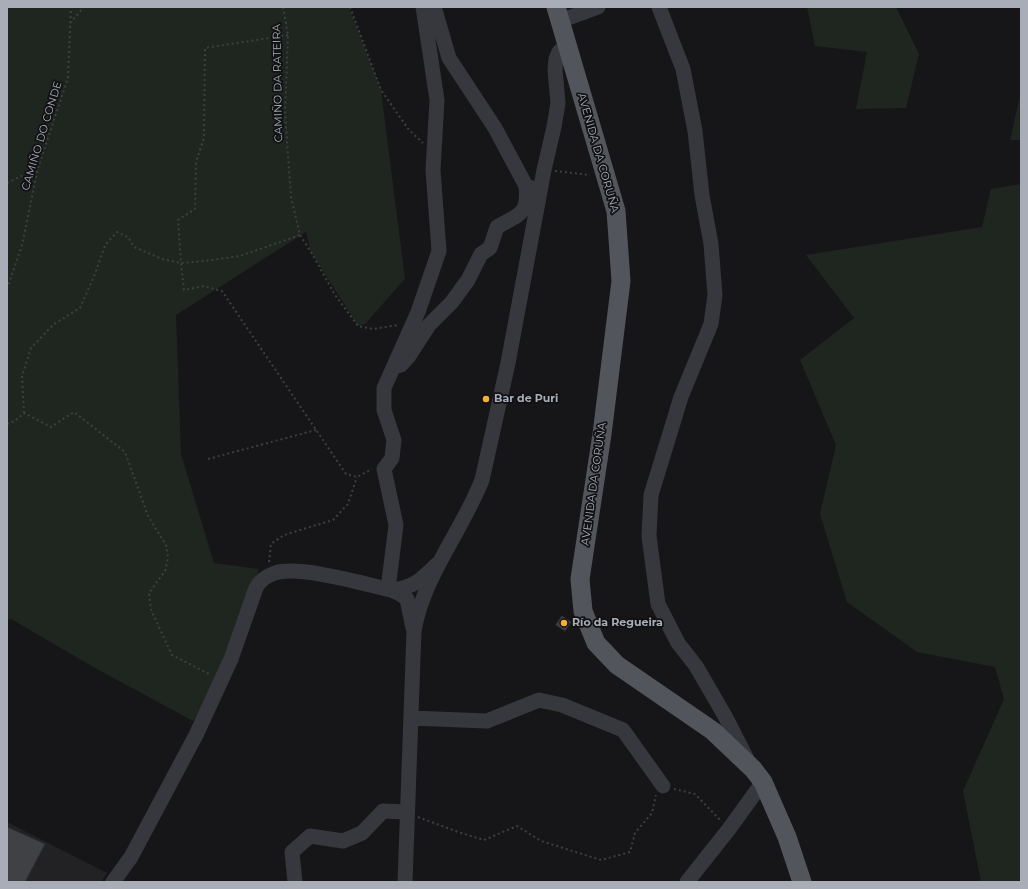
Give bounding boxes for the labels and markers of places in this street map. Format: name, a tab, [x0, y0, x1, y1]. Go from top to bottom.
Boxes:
place label: Bar de Puri	[494, 392, 558, 406]
marker: Bar de Puri	[481, 394, 491, 404]
place label: Río da Regueira	[572, 616, 663, 630]
marker: Río da Regueira	[559, 618, 569, 628]

